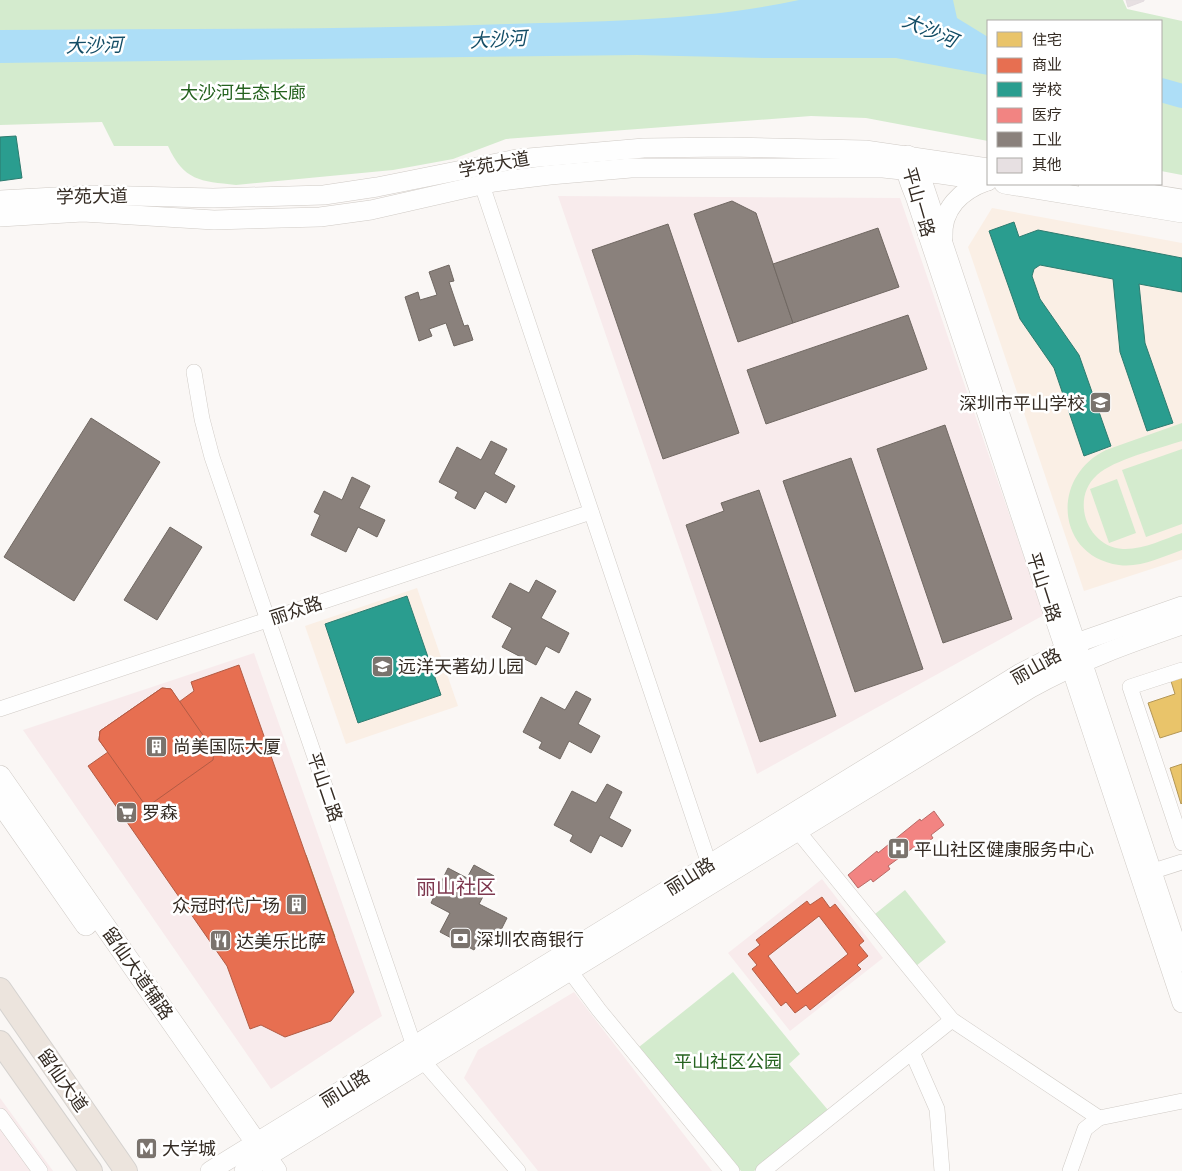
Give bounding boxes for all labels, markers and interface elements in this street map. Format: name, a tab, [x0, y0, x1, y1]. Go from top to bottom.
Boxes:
water label: 大沙河	[899, 9, 964, 53]
legend	[987, 20, 1162, 185]
water label: 大沙河	[469, 26, 531, 51]
text: 住宅	[1032, 31, 1062, 49]
water label: 大沙河	[65, 33, 127, 56]
text: 商业	[1032, 56, 1062, 74]
text: 学校	[1032, 81, 1062, 99]
park label: 大沙河生态长廊	[180, 82, 306, 103]
text: 医疗	[1032, 106, 1062, 124]
text: 工业	[1032, 131, 1062, 149]
street label: 学苑大道	[457, 147, 531, 181]
text: 其他	[1032, 156, 1062, 174]
street label: 平山一路	[899, 165, 939, 239]
street label: 学苑大道	[56, 185, 128, 207]
school or university icon: 深圳市平山学校	[1089, 391, 1113, 415]
place label: 深圳市平山学校	[959, 393, 1085, 414]
street label: 平山一路	[1023, 550, 1065, 624]
street label: 丽众路	[267, 592, 325, 628]
street label: 丽山路	[1007, 644, 1065, 688]
school or university icon: 远洋天著幼儿园	[370, 654, 394, 678]
place label: 远洋天著幼儿园	[398, 656, 524, 677]
building icon: 尚美国际大厦	[145, 734, 169, 758]
place label: 尚美国际大厦	[173, 736, 281, 757]
street label: 平山二路	[303, 750, 347, 824]
supermarket icon: 罗森	[114, 800, 138, 824]
place label: 罗森	[142, 802, 178, 823]
hospital icon: 平山社区健康服务中心	[886, 837, 910, 861]
place label: 平山社区健康服务中心	[914, 839, 1094, 860]
street label: 丽山路	[662, 853, 718, 899]
district label: 丽山社区	[416, 875, 496, 899]
building icon: 众冠时代广场	[284, 893, 308, 917]
place label: 众冠时代广场	[172, 895, 280, 916]
street label: 留仙大道辅路	[98, 923, 178, 1023]
bank icon: 深圳农商银行	[448, 927, 472, 951]
restaurant icon: 达美乐比萨	[208, 929, 232, 953]
place label: 深圳农商银行	[476, 929, 584, 950]
place label: 达美乐比萨	[236, 931, 326, 952]
street label: 留仙大道	[34, 1044, 92, 1116]
park label: 平山社区公园	[674, 1051, 782, 1072]
street label: 丽山路	[317, 1065, 373, 1111]
metro station icon: 大学城	[134, 1136, 158, 1160]
place label: 大学城	[162, 1138, 216, 1159]

